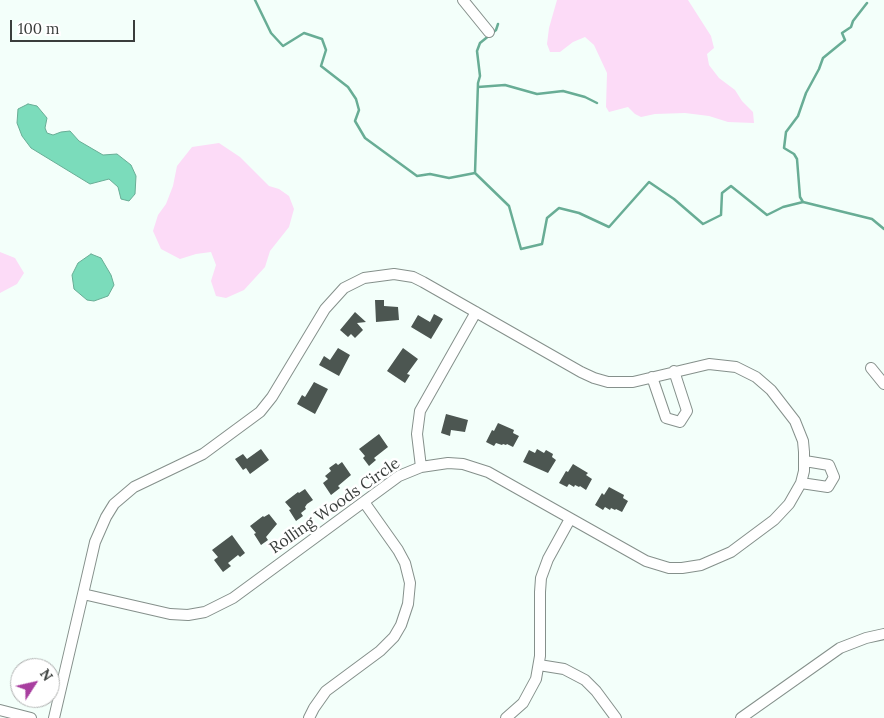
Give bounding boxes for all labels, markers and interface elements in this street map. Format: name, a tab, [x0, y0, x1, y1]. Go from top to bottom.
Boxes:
scale bar	[12, 10, 138, 42]
text: 100 m	[18, 19, 59, 38]
street label: Rolling Woods Circle	[266, 454, 404, 558]
north arrow	[10, 658, 60, 708]
text: N	[36, 665, 57, 685]

